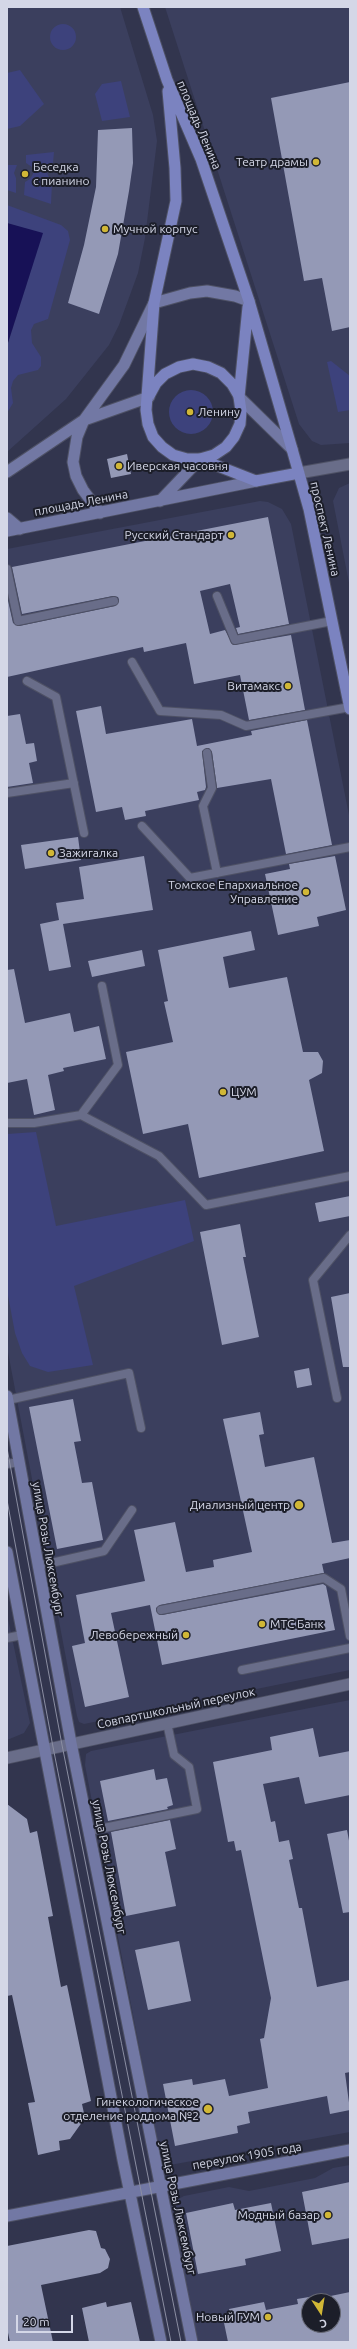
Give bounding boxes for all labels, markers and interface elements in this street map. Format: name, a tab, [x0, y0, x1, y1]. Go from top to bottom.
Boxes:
street label: площадь Ленина	[174, 78, 224, 172]
place label: Театр драмы	[236, 155, 308, 169]
marker: Театр драмы	[311, 157, 321, 167]
place label: Беседка с пианино	[33, 160, 90, 188]
marker: Беседка с пианино	[20, 169, 30, 179]
place label: Мучной корпус	[113, 222, 198, 236]
marker: Мучной корпус	[100, 224, 110, 234]
place label: Ленину	[198, 405, 240, 419]
marker: Ленину	[185, 407, 195, 417]
place label: Иверская часовня	[127, 459, 228, 473]
marker: Иверская часовня	[114, 461, 124, 471]
street label: проспект Ленина	[307, 480, 343, 578]
street label: площадь Ленина	[33, 487, 129, 519]
place label: Русский Стандарт	[124, 528, 223, 542]
marker: Русский Стандарт	[226, 530, 236, 540]
place label: Витамакс	[227, 679, 280, 693]
marker: Витамакс	[283, 681, 293, 691]
place label: Зажигалка	[59, 846, 118, 860]
marker: Зажигалка	[46, 848, 56, 858]
place label: Томское Епархиальное Управление	[168, 878, 298, 906]
marker: Томское Епархиальное Управление	[301, 887, 311, 897]
place label: ЦУМ	[231, 1085, 257, 1099]
marker: ЦУМ	[218, 1087, 228, 1097]
street label: улица Розы Люксембург	[29, 1481, 67, 1617]
place label: Диализный центр	[190, 1498, 290, 1512]
marker: Диализный центр	[293, 1499, 305, 1511]
place label: МТС Банк	[270, 1617, 324, 1631]
marker: МТС Банк	[257, 1619, 267, 1629]
place label: Левобережный	[90, 1628, 178, 1642]
marker: Левобережный	[181, 1630, 191, 1640]
street label: Совпартшкольный переулок	[96, 1684, 256, 1732]
street label: улица Розы Люксембург	[89, 1799, 129, 1935]
place label: Гинекологическое отделение роддома №2	[63, 2095, 199, 2123]
marker: Гинекологическое отделение роддома №2	[202, 2103, 214, 2115]
street label: переулок 1905 года	[191, 2139, 303, 2173]
street label: улица Розы Люксембург	[157, 2140, 199, 2276]
place label: Модный базар	[238, 2208, 320, 2222]
marker: Модный базар	[323, 2210, 333, 2220]
north arrow	[301, 2293, 341, 2333]
scale bar	[18, 2307, 75, 2333]
place label: Новый ГУМ	[196, 2310, 260, 2324]
marker: Новый ГУМ	[263, 2312, 273, 2322]
text: 20 m	[23, 2315, 50, 2328]
text: С	[319, 2317, 328, 2330]

